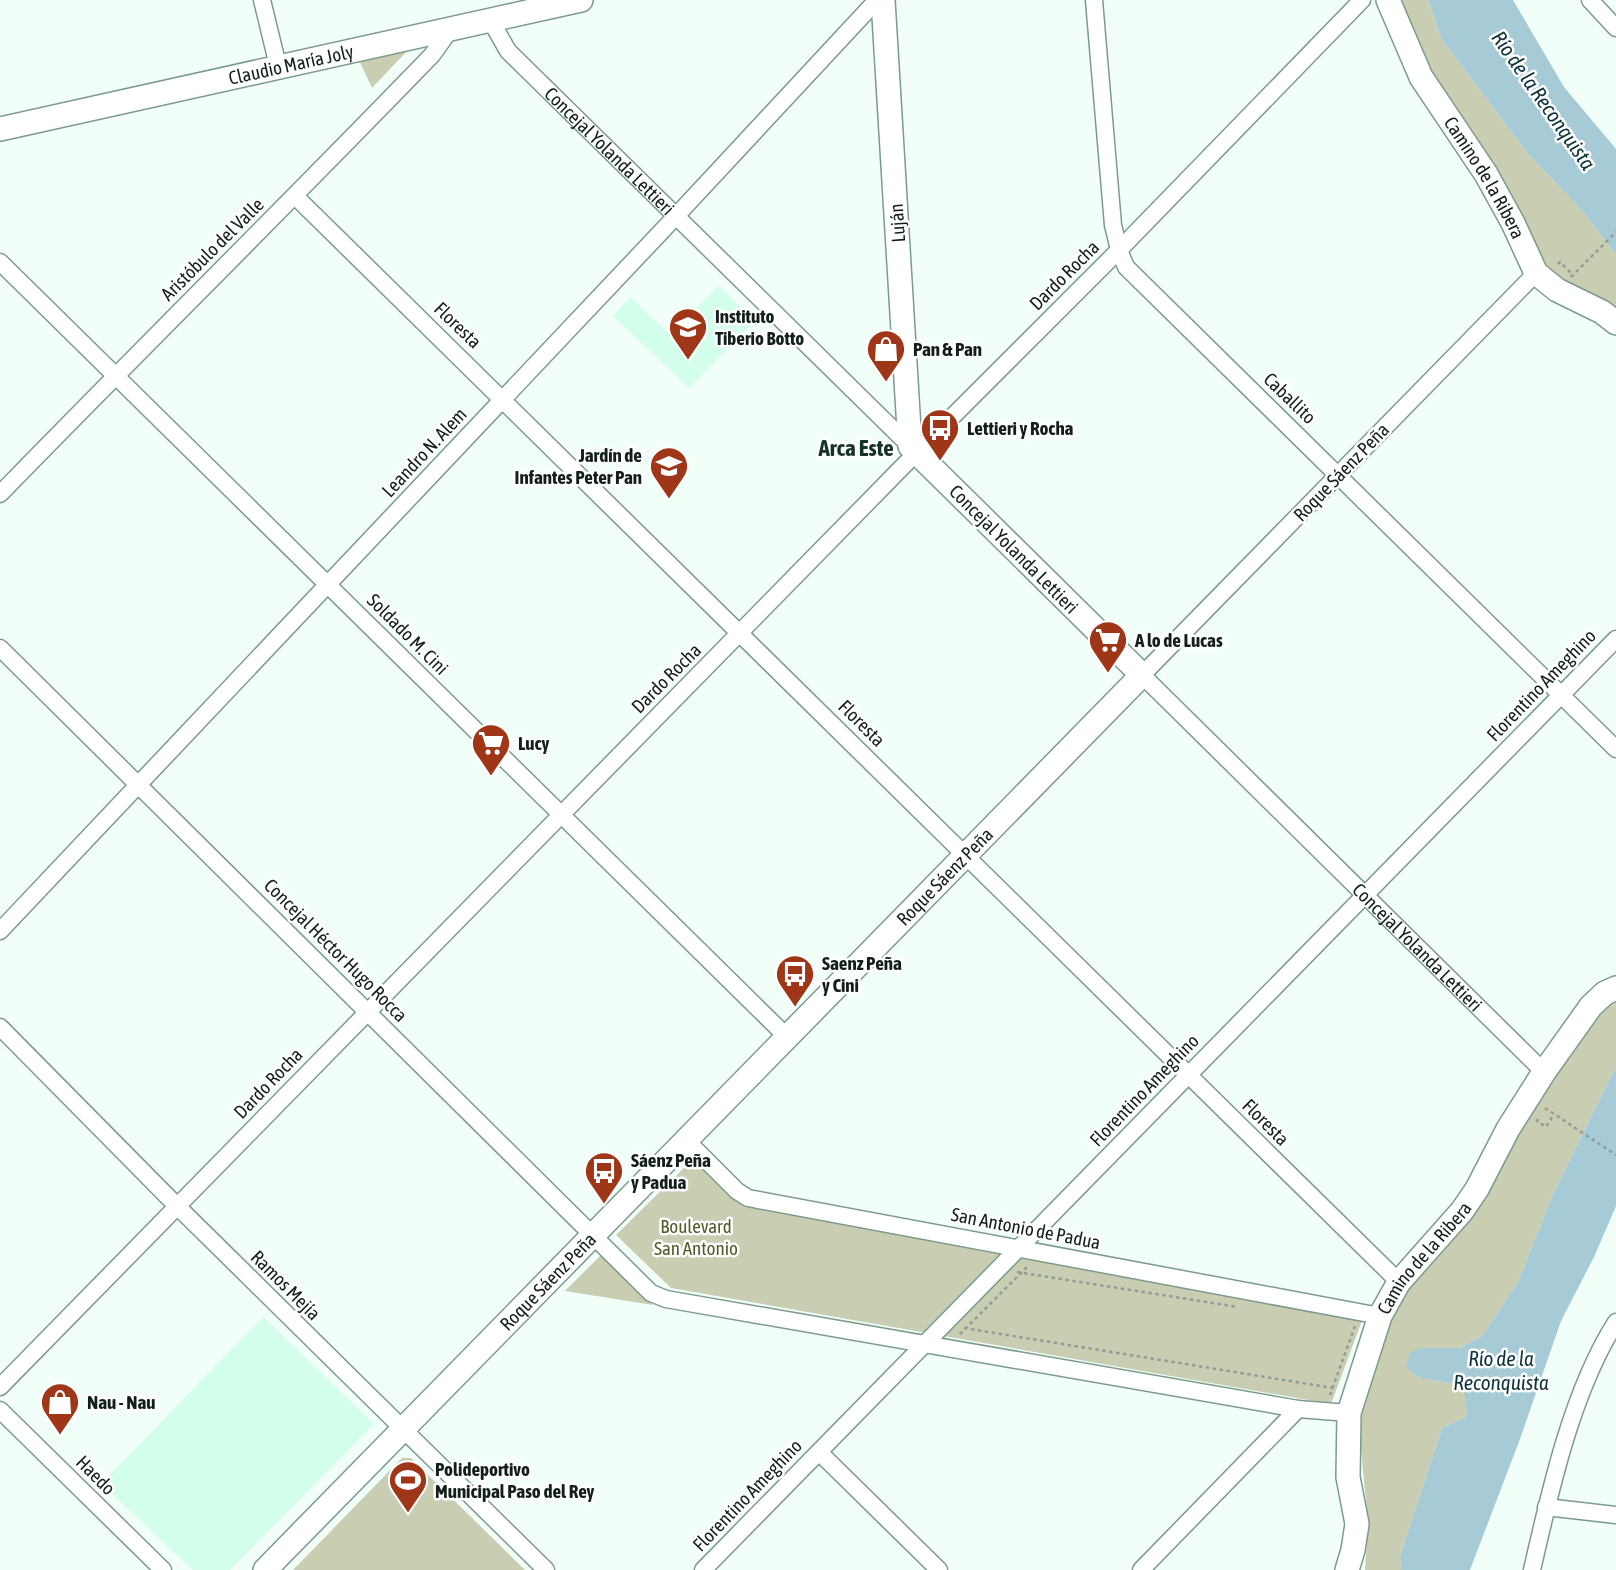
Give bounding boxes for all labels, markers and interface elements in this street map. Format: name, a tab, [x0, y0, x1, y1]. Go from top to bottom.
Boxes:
water label: Río de la Reconquista	[1487, 26, 1601, 174]
street label: Claudio María Joly	[226, 40, 356, 89]
street label: Concejal Yolanda Lettieri	[540, 82, 679, 219]
street label: Camino de la Ribera	[1440, 112, 1530, 242]
street label: Aristóbulo del Valle	[156, 193, 268, 305]
street label: Luján	[885, 203, 909, 243]
street label: Dardo Rocha	[1025, 236, 1103, 314]
street label: Floresta	[430, 297, 486, 353]
place label: Instituto Tiberio Botto	[715, 305, 804, 349]
school or university icon: Instituto Tiberio Botto	[667, 306, 709, 361]
shop icon: Pan & Pan	[865, 328, 907, 383]
place label: Pan & Pan	[913, 338, 982, 360]
street label: Caballito	[1259, 368, 1321, 428]
street label: Leandro N. Alem	[377, 403, 471, 501]
bus stop icon: Lettieri y Rocha	[919, 407, 961, 462]
place label: Lettieri y Rocha	[967, 417, 1074, 439]
street label: Roque Sáenz Peña	[1289, 418, 1393, 526]
district label: Arca Este	[817, 435, 894, 461]
place label: Jardín de Infantes Peter Pan	[515, 444, 642, 488]
school or university icon: Jardín de Infantes Peter Pan	[648, 445, 690, 500]
street label: Concejal Yolanda Lettieri	[945, 480, 1083, 618]
street label: Soldado M. Cini	[363, 589, 453, 679]
supermarket icon: A lo de Lucas	[1087, 619, 1129, 674]
street label: Florentino Ameghino	[1482, 624, 1600, 746]
place label: A lo de Lucas	[1134, 629, 1223, 651]
street label: Dardo Rocha	[627, 639, 705, 717]
street label: Floresta	[834, 695, 890, 751]
supermarket icon: Lucy	[470, 722, 512, 777]
place label: Lucy	[518, 732, 550, 754]
street label: Roque Sáenz Peña	[892, 823, 997, 930]
street label: Concejal Héctor Hugo Rocca	[260, 874, 412, 1026]
street label: Concejal Yolanda Lettieri	[1348, 878, 1487, 1016]
place label: Saenz Peña y Cini	[822, 952, 902, 996]
bus stop icon: Saenz Peña y Cini	[774, 953, 816, 1008]
street label: Florentino Ameghino	[1085, 1029, 1203, 1151]
street label: Dardo Rocha	[229, 1043, 307, 1123]
street label: Floresta	[1238, 1094, 1294, 1150]
place label: Sáenz Peña y Padua	[631, 1149, 711, 1193]
bus stop icon: Sáenz Peña y Padua	[583, 1150, 625, 1205]
street label: Camino de la Ribera	[1372, 1198, 1476, 1318]
street label: San Antonio de Padua	[950, 1203, 1102, 1253]
park label: Boulevard San Antonio	[654, 1215, 738, 1259]
street label: Roque Sáenz Peña	[495, 1228, 600, 1335]
street label: Ramos Mejía	[247, 1246, 325, 1324]
water label: Río de la Reconquista	[1453, 1346, 1549, 1394]
shop icon: Nau - Nau	[39, 1381, 81, 1436]
place label: Nau - Nau	[87, 1391, 155, 1413]
street label: Florentino Ameghino	[688, 1434, 806, 1556]
street label: Haedo	[72, 1451, 120, 1499]
place label: Polideportivo Municipal Paso del Rey	[435, 1458, 595, 1502]
sports icon: Polideportivo Municipal Paso del Rey	[387, 1459, 429, 1514]

